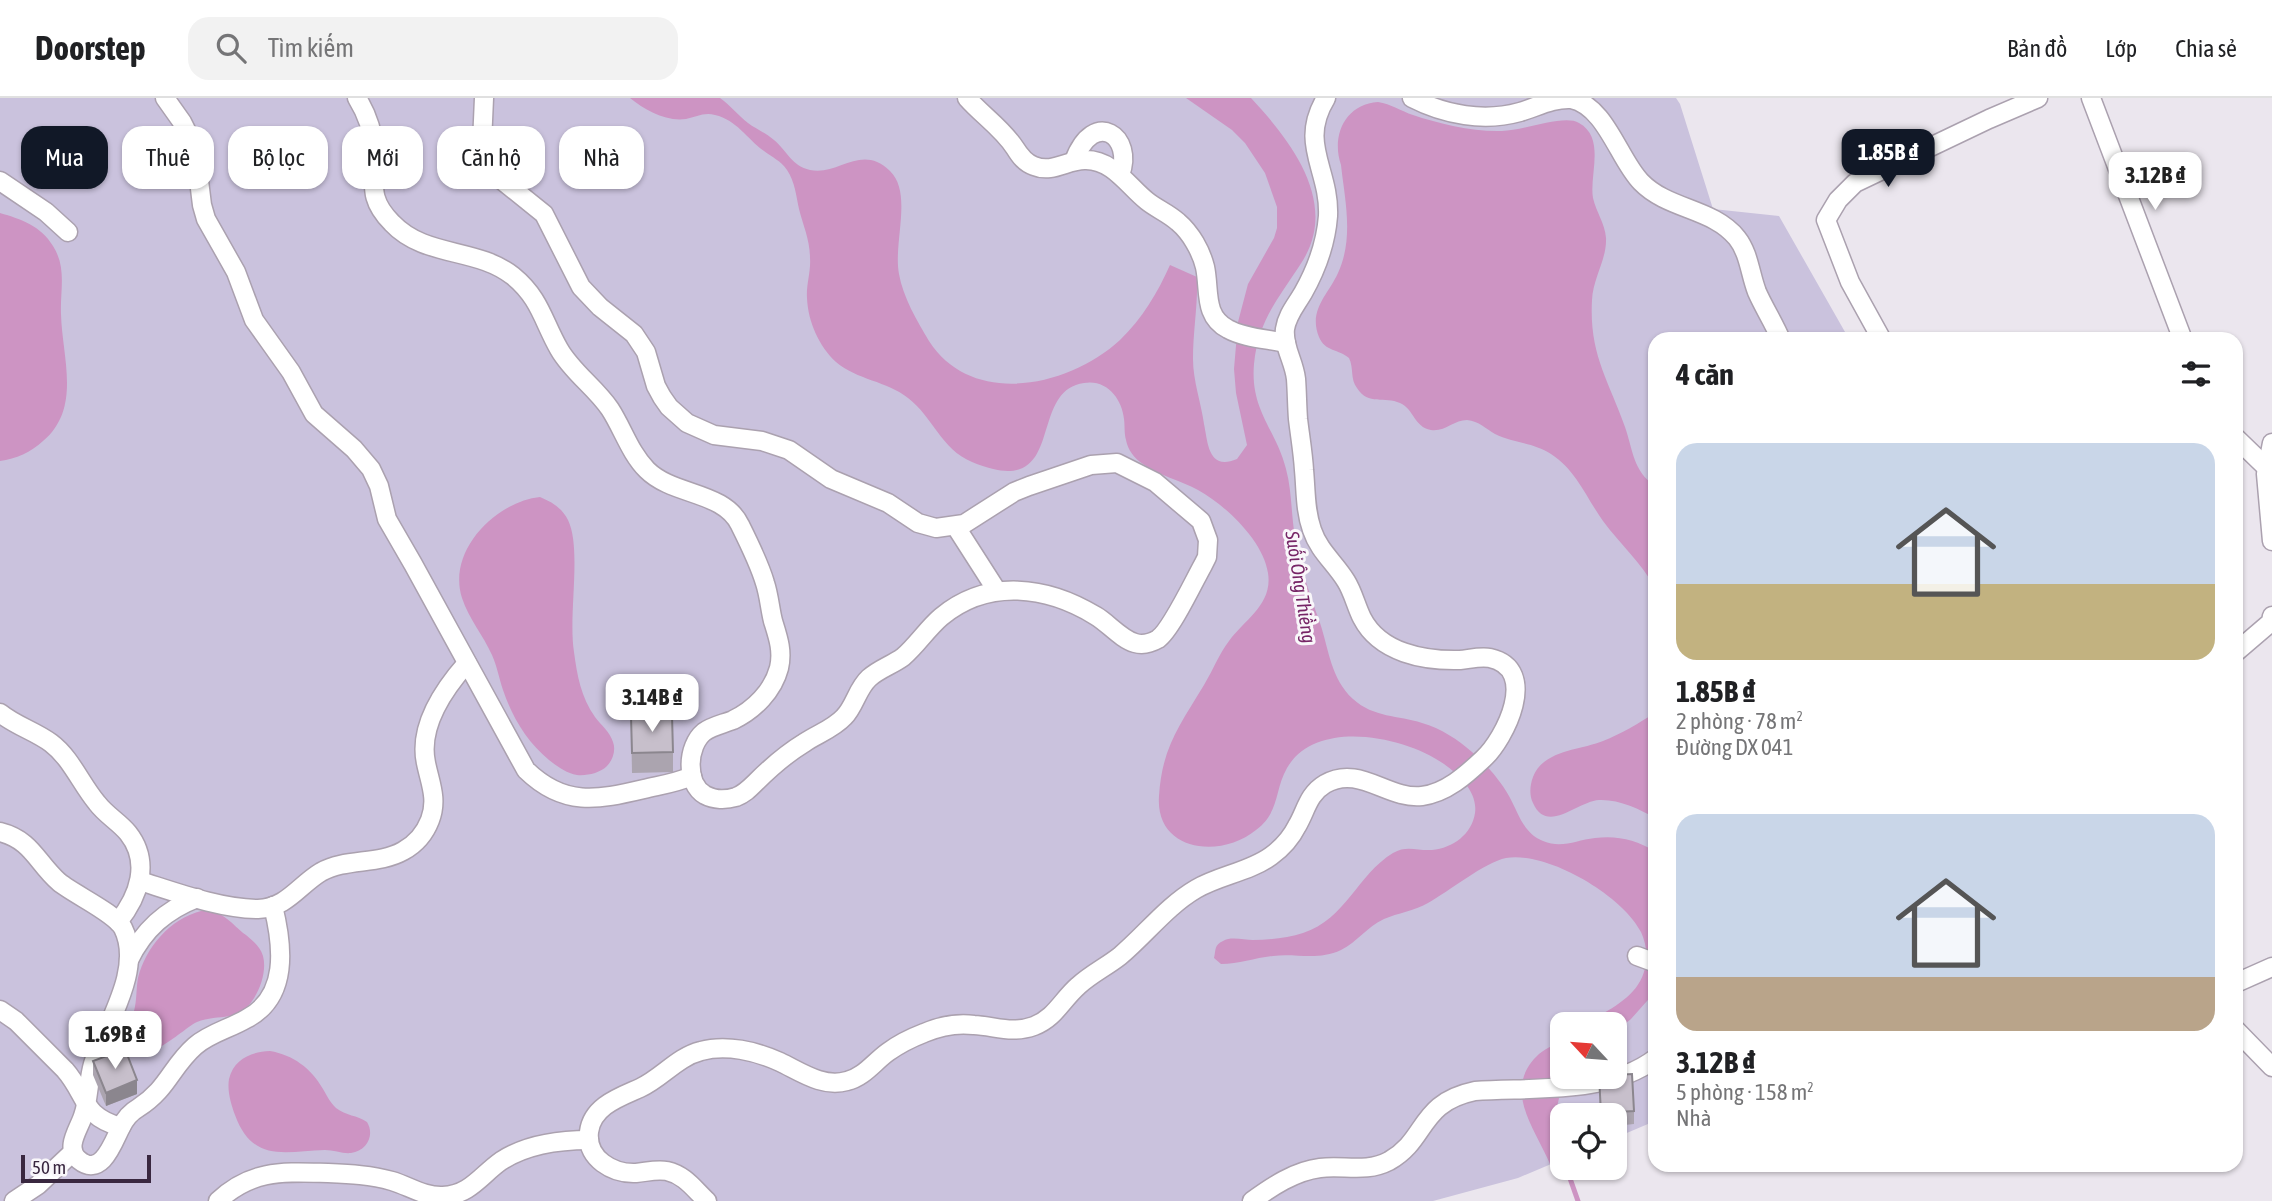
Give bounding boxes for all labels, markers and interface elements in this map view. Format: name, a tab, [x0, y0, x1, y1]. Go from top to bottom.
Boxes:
search box	[188, 17, 678, 80]
text: Doorstep	[35, 29, 146, 67]
icon: search	[212, 29, 250, 67]
text: Tìm kiếm	[268, 33, 354, 63]
text: Bản đồ	[2007, 35, 2067, 62]
text: Lớp	[2105, 35, 2137, 62]
text: Chia sẻ	[2175, 35, 2237, 62]
chip: Mua	[21, 126, 108, 189]
chip: Thuê	[122, 126, 214, 189]
chip: Bộ lọc	[228, 126, 328, 189]
chip: Mới	[342, 126, 423, 189]
chip: Căn hộ	[437, 126, 545, 189]
chip: Nhà	[559, 126, 644, 189]
pin: 1.85B ₫	[1823, 130, 1953, 189]
text: 1.85B ₫	[1858, 139, 1918, 165]
pin: 3.12B ₫	[2090, 152, 2220, 212]
text: 3.12B ₫	[2125, 162, 2185, 188]
icon: filters	[2177, 355, 2215, 393]
text: 4 căn	[1676, 357, 1734, 391]
icon: home	[1883, 489, 2009, 615]
water label: Suối Ông Thiềng	[1281, 528, 1321, 645]
pin: 3.14B ₫	[587, 674, 717, 734]
text: 1.85B ₫	[1676, 674, 1755, 708]
text: 3.14B ₫	[622, 684, 682, 710]
text: 2 phòng · 78 m²	[1676, 708, 1803, 734]
text: Đường DX 041	[1676, 734, 1793, 760]
icon: home	[1883, 860, 2009, 986]
pin: 1.69B ₫	[50, 1012, 180, 1071]
north arrow	[1550, 1012, 1628, 1088]
map controls	[1550, 1012, 1627, 1180]
text: 1.69B ₫	[85, 1021, 145, 1047]
text: 3.12B ₫	[1676, 1045, 1755, 1079]
text: 5 phòng · 158 m²	[1676, 1079, 1814, 1105]
button: locate	[1550, 1103, 1627, 1180]
text: Nhà	[1676, 1105, 1711, 1131]
scale bar	[21, 1152, 150, 1184]
text: 50 m	[32, 1156, 66, 1178]

